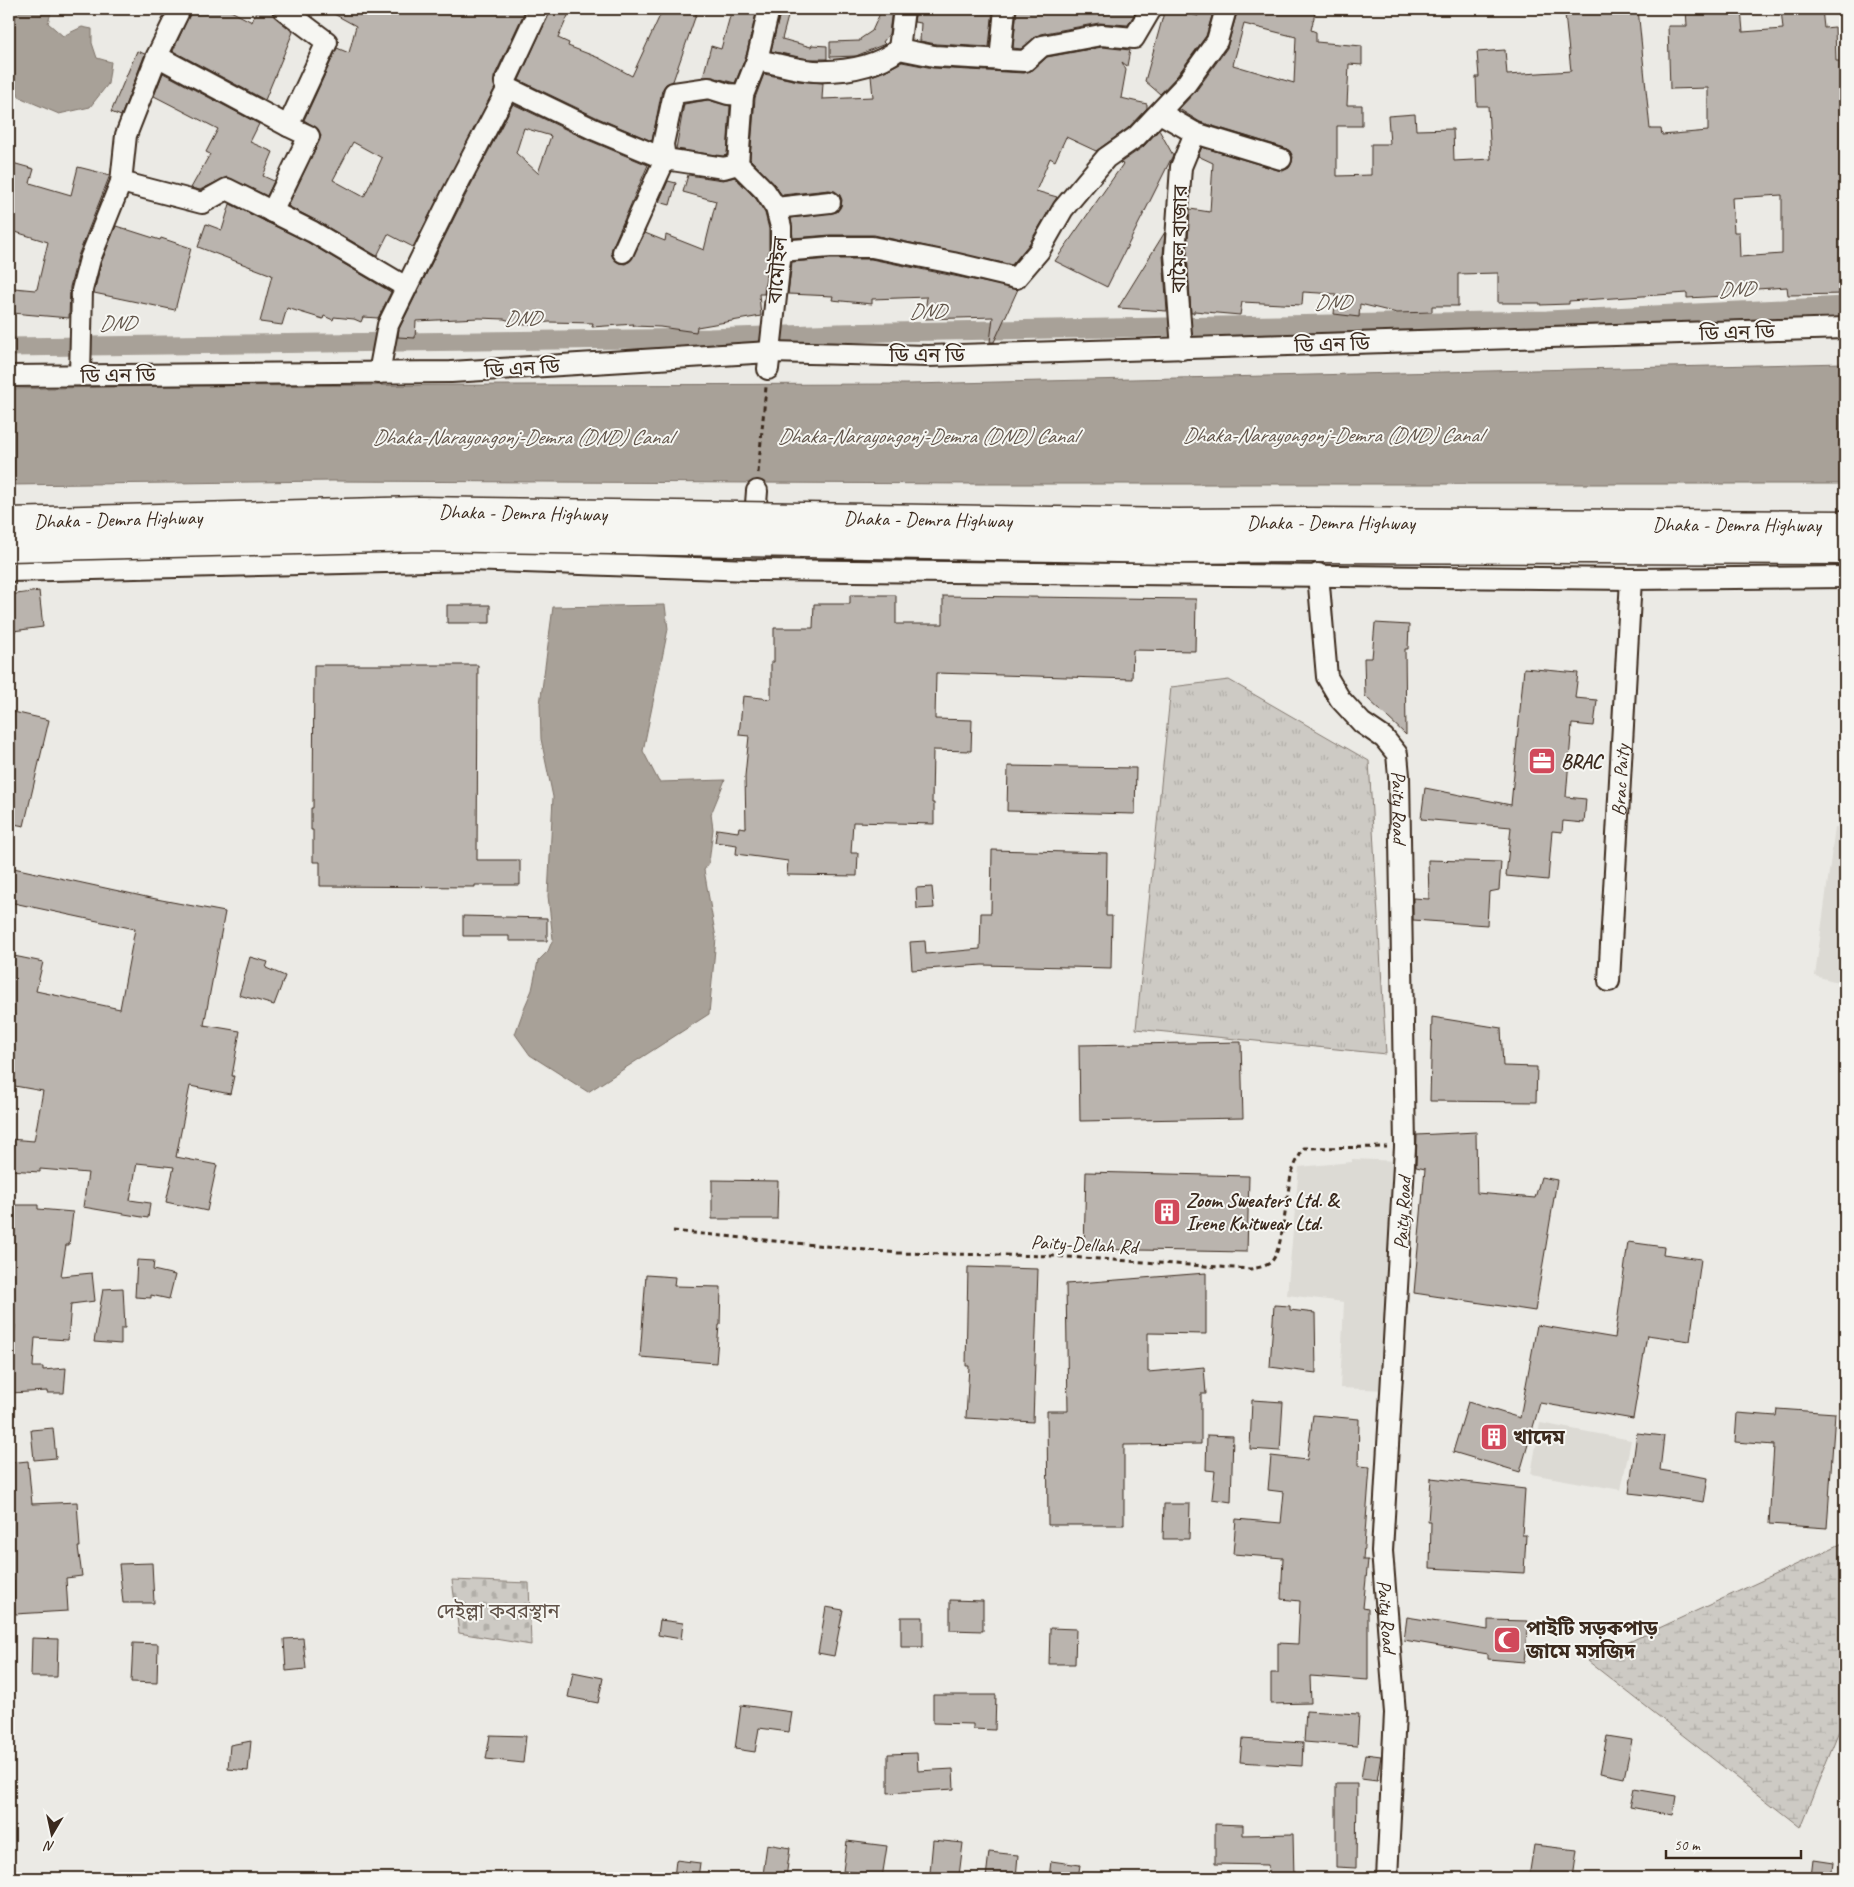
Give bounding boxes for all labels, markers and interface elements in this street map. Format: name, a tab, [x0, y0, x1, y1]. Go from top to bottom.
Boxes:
street label: বামৈল বাজার	[1166, 184, 1193, 294]
street label: বামৌইল	[762, 235, 793, 306]
water label: DND	[1717, 275, 1760, 303]
water label: DND	[1314, 289, 1355, 315]
water label: DND	[909, 298, 950, 324]
water label: DND	[504, 305, 545, 331]
water label: DND	[99, 310, 140, 336]
street label: ডি এন ডি	[1698, 319, 1776, 346]
street label: ডি এন ডি	[1293, 331, 1371, 358]
street label: ডি এন ডি	[888, 343, 965, 368]
street label: ডি এন ডি	[483, 353, 561, 384]
street label: ডি এন ডি	[79, 362, 157, 389]
water label: Dhaka-Narayongonj-Demra (DND) Canal	[1182, 422, 1488, 448]
water label: Dhaka-Narayongonj-Demra (DND) Canal	[777, 423, 1083, 449]
water label: Dhaka-Narayongonj-Demra (DND) Canal	[372, 424, 678, 450]
street label: Dhaka - Demra Highway	[439, 499, 609, 527]
street label: Dhaka - Demra Highway	[34, 505, 205, 534]
street label: Dhaka - Demra Highway	[843, 506, 1014, 533]
street label: Dhaka - Demra Highway	[1247, 510, 1417, 536]
street label: Dhaka - Demra Highway	[1653, 512, 1823, 538]
street label: Brac Paity	[1606, 742, 1635, 817]
office icon: BRAC	[1527, 746, 1557, 776]
place label: BRAC	[1561, 749, 1605, 774]
street label: Paity Road	[1386, 770, 1412, 847]
street label: Paity Road	[1388, 1173, 1417, 1250]
place label: Zoom Sweaters Ltd. & Irene Knitwear Ltd.	[1186, 1188, 1341, 1236]
building icon: Zoom Sweaters Ltd. & Irene Knitwear Ltd.	[1152, 1197, 1182, 1227]
street label: Paity-Dellah Rd	[1030, 1229, 1141, 1260]
building icon: খাদেম	[1479, 1422, 1509, 1452]
place label: খাদেম	[1513, 1425, 1565, 1450]
street label: Paity Road	[1371, 1579, 1402, 1657]
park label: দেইল্লা কবরস্থান	[436, 1599, 561, 1624]
place label: পাইটি সড়কপাড় জামে মসজিদ	[1525, 1616, 1658, 1664]
mosque icon: পাইটি সড়কপাড় জামে মসজিদ	[1492, 1625, 1522, 1655]
north arrow	[28, 1810, 78, 1860]
scale bar	[1666, 1827, 1802, 1859]
text: 50 m	[1674, 1836, 1701, 1855]
text: N	[42, 1837, 56, 1855]

